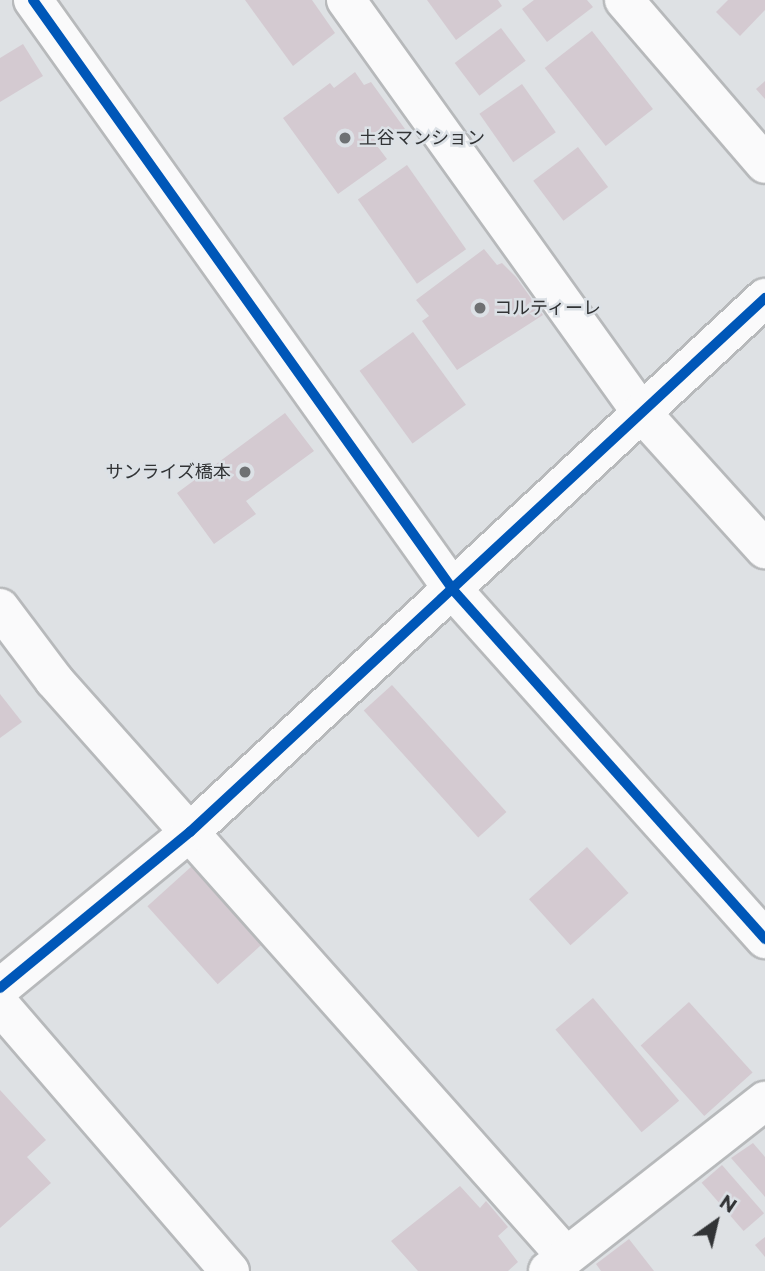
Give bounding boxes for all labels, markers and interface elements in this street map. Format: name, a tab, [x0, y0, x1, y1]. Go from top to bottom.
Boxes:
place label: 土谷マンション	[359, 127, 485, 149]
marker: 土谷マンション	[337, 130, 353, 146]
place label: コルティーレ	[494, 297, 602, 319]
marker: コルティーレ	[472, 300, 488, 316]
place label: サンライズ橋本	[105, 461, 231, 483]
marker: サンライズ橋本	[237, 464, 253, 480]
north arrow	[681, 1187, 751, 1257]
text: N	[715, 1190, 741, 1218]

